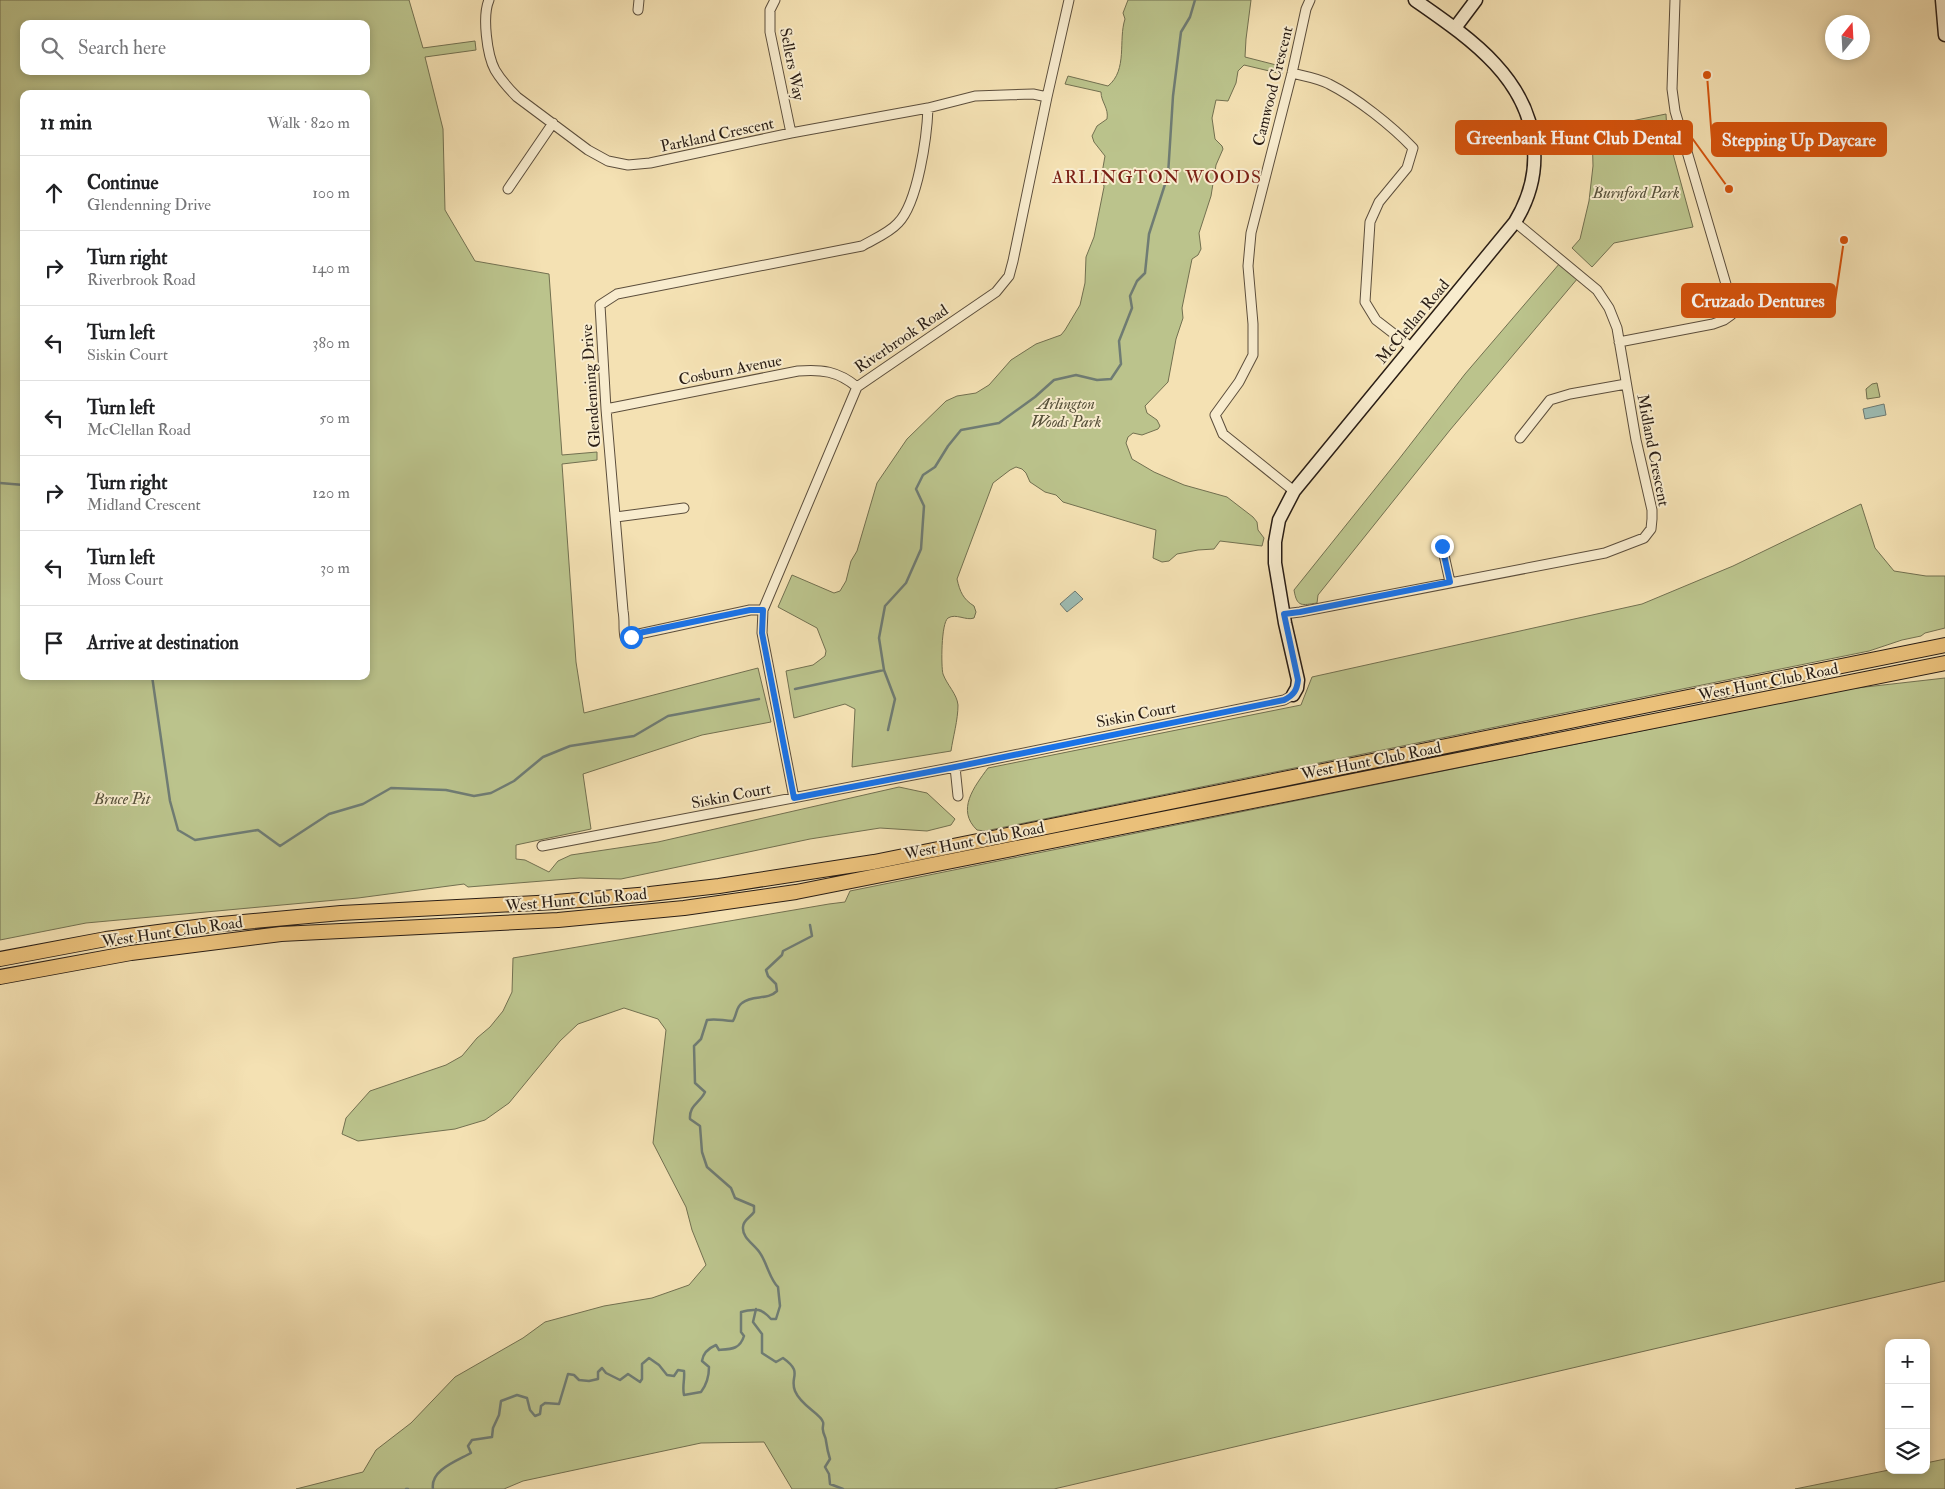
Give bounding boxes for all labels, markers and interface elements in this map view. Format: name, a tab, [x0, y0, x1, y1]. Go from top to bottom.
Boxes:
north arrow	[1825, 15, 1870, 60]
search box	[20, 20, 370, 75]
street label: Camwood Crescent	[1248, 24, 1298, 148]
street label: Sellers Way	[775, 26, 809, 103]
icon: search	[38, 34, 66, 62]
text: Search here	[78, 36, 166, 60]
text: 11 min	[40, 109, 92, 136]
text: Walk · 820 m	[267, 113, 350, 133]
street label: Parkland Crescent	[659, 113, 776, 157]
callout: Greenbank Hunt Club Dental	[1456, 121, 1692, 154]
callout: Stepping Up Daycare	[1712, 123, 1886, 156]
text: Greenbank Hunt Club Dental	[1466, 127, 1682, 150]
text: Stepping Up Daycare	[1722, 129, 1877, 152]
district label: ARLINGTON WOODS	[1051, 166, 1262, 189]
text: Continue	[87, 171, 158, 195]
icon: ahead	[40, 179, 68, 207]
text: 100 m	[312, 183, 350, 203]
park label: Burnford Park	[1591, 183, 1680, 203]
text: Glendenning Drive	[87, 195, 211, 215]
text: Turn right	[87, 246, 167, 270]
icon: right	[40, 254, 68, 282]
text: 140 m	[312, 258, 350, 278]
text: Riverbrook Road	[87, 270, 196, 290]
street label: McClellan Road	[1372, 275, 1454, 368]
callout: Cruzado Dentures	[1682, 284, 1835, 317]
text: Cruzado Dentures	[1691, 290, 1825, 313]
street label: Riverbrook Road	[851, 300, 952, 377]
text: Turn left	[87, 321, 155, 345]
street label: Glendenning Drive	[577, 323, 605, 448]
icon: left	[40, 329, 68, 357]
text: 380 m	[312, 333, 350, 353]
text: Siskin Court	[87, 345, 168, 365]
street label: Cosburn Avenue	[677, 350, 784, 390]
street label: Midland Crescent	[1632, 392, 1674, 508]
park label: Arlington Woods Park	[1031, 394, 1102, 432]
text: Turn left	[87, 396, 155, 420]
icon: left	[40, 404, 68, 432]
text: 50 m	[319, 408, 350, 428]
text: McClellan Road	[87, 420, 191, 440]
text: Turn right	[87, 471, 167, 495]
icon: right	[40, 479, 68, 507]
text: 120 m	[312, 483, 350, 503]
text: Midland Crescent	[87, 495, 201, 515]
route end	[1431, 535, 1454, 558]
text: Turn left	[87, 546, 155, 570]
icon: left	[40, 554, 68, 582]
text: 30 m	[320, 558, 350, 578]
text: Moss Court	[87, 570, 163, 590]
route start	[620, 626, 643, 649]
icon: arrive	[40, 629, 68, 657]
text: Arrive at destination	[87, 631, 239, 655]
street label: West Hunt Club Road	[1696, 659, 1840, 706]
street label: Siskin Court	[1095, 697, 1178, 733]
street label: West Hunt Club Road	[1299, 738, 1443, 785]
street label: Siskin Court	[690, 778, 773, 814]
park label: Bruce Pit	[93, 789, 152, 809]
street label: West Hunt Club Road	[902, 818, 1046, 865]
street label: West Hunt Club Road	[503, 884, 648, 916]
street label: West Hunt Club Road	[99, 912, 244, 952]
map controls	[1885, 1339, 1930, 1474]
button: +	[1885, 1339, 1930, 1384]
button: −	[1885, 1384, 1930, 1429]
button: layers	[1885, 1429, 1930, 1474]

